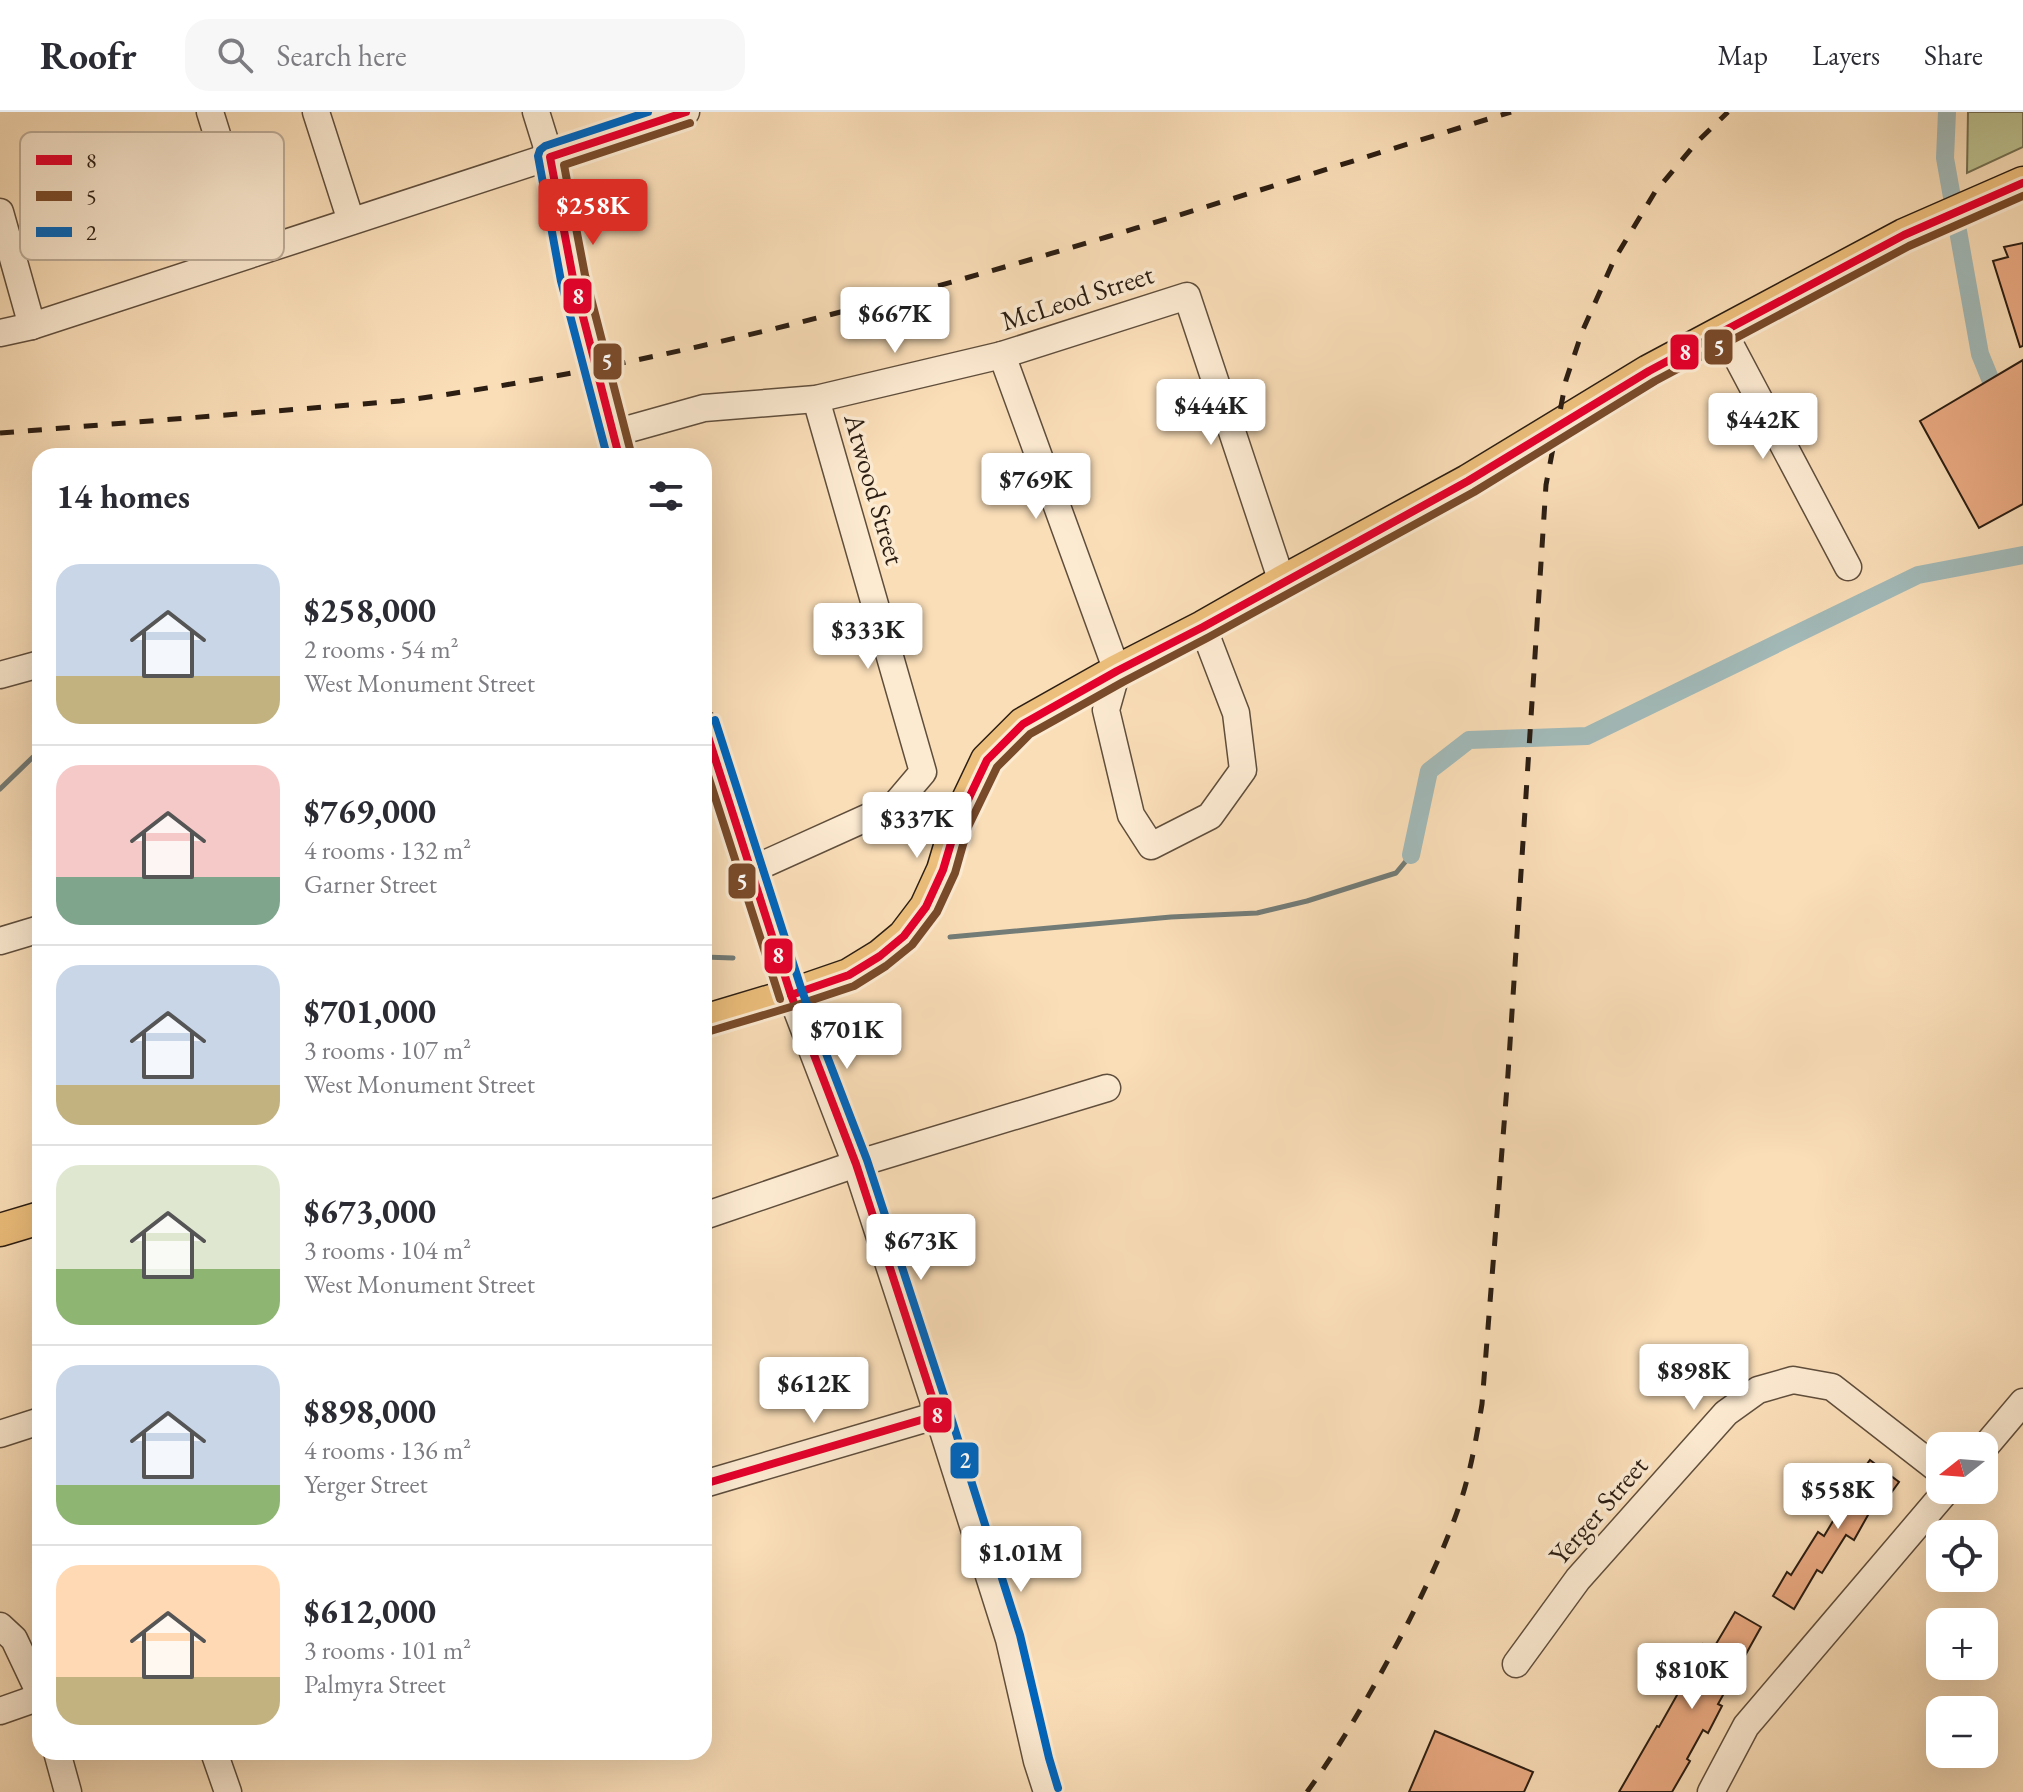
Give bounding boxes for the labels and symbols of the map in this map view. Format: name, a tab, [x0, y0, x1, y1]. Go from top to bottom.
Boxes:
legend	[20, 132, 284, 260]
text: 8	[86, 146, 97, 175]
pin: $258K	[537, 179, 649, 247]
text: 5	[86, 182, 97, 211]
text: 2	[86, 218, 97, 247]
street label: McLeod Street	[996, 255, 1158, 339]
line badge: 8	[562, 277, 593, 315]
text: 8	[572, 282, 584, 311]
pin: $667K	[839, 287, 951, 355]
line badge: 5	[1703, 328, 1734, 366]
line badge: 8	[1669, 333, 1700, 371]
text: 5	[1713, 333, 1725, 362]
text: 8	[1679, 338, 1691, 367]
line badge: 5	[592, 342, 623, 381]
text: 5	[601, 347, 613, 376]
pin: $444K	[1155, 379, 1267, 447]
pin: $442K	[1707, 393, 1819, 461]
street label: Atwood Street	[836, 408, 914, 569]
pin: $769K	[980, 453, 1092, 521]
pin: $333K	[812, 603, 924, 671]
pin: $337K	[861, 792, 973, 860]
line badge: 5	[727, 862, 757, 900]
text: 5	[736, 867, 748, 896]
line badge: 8	[763, 937, 794, 975]
text: 8	[772, 941, 784, 970]
pin: $701K	[791, 1003, 903, 1071]
pin: $673K	[865, 1214, 977, 1282]
pin: $898K	[1638, 1344, 1750, 1412]
pin: $612K	[758, 1357, 870, 1425]
line badge: 8	[922, 1396, 953, 1434]
text: 8	[931, 1401, 943, 1430]
north arrow	[1926, 1432, 1998, 1504]
line badge: 2	[949, 1441, 980, 1480]
text: 2	[959, 1446, 971, 1475]
street label: Yerger Street	[1541, 1448, 1655, 1572]
pin: $558K	[1782, 1463, 1894, 1531]
pin: $1.01M	[956, 1526, 1086, 1594]
pin: $810K	[1636, 1643, 1748, 1711]

